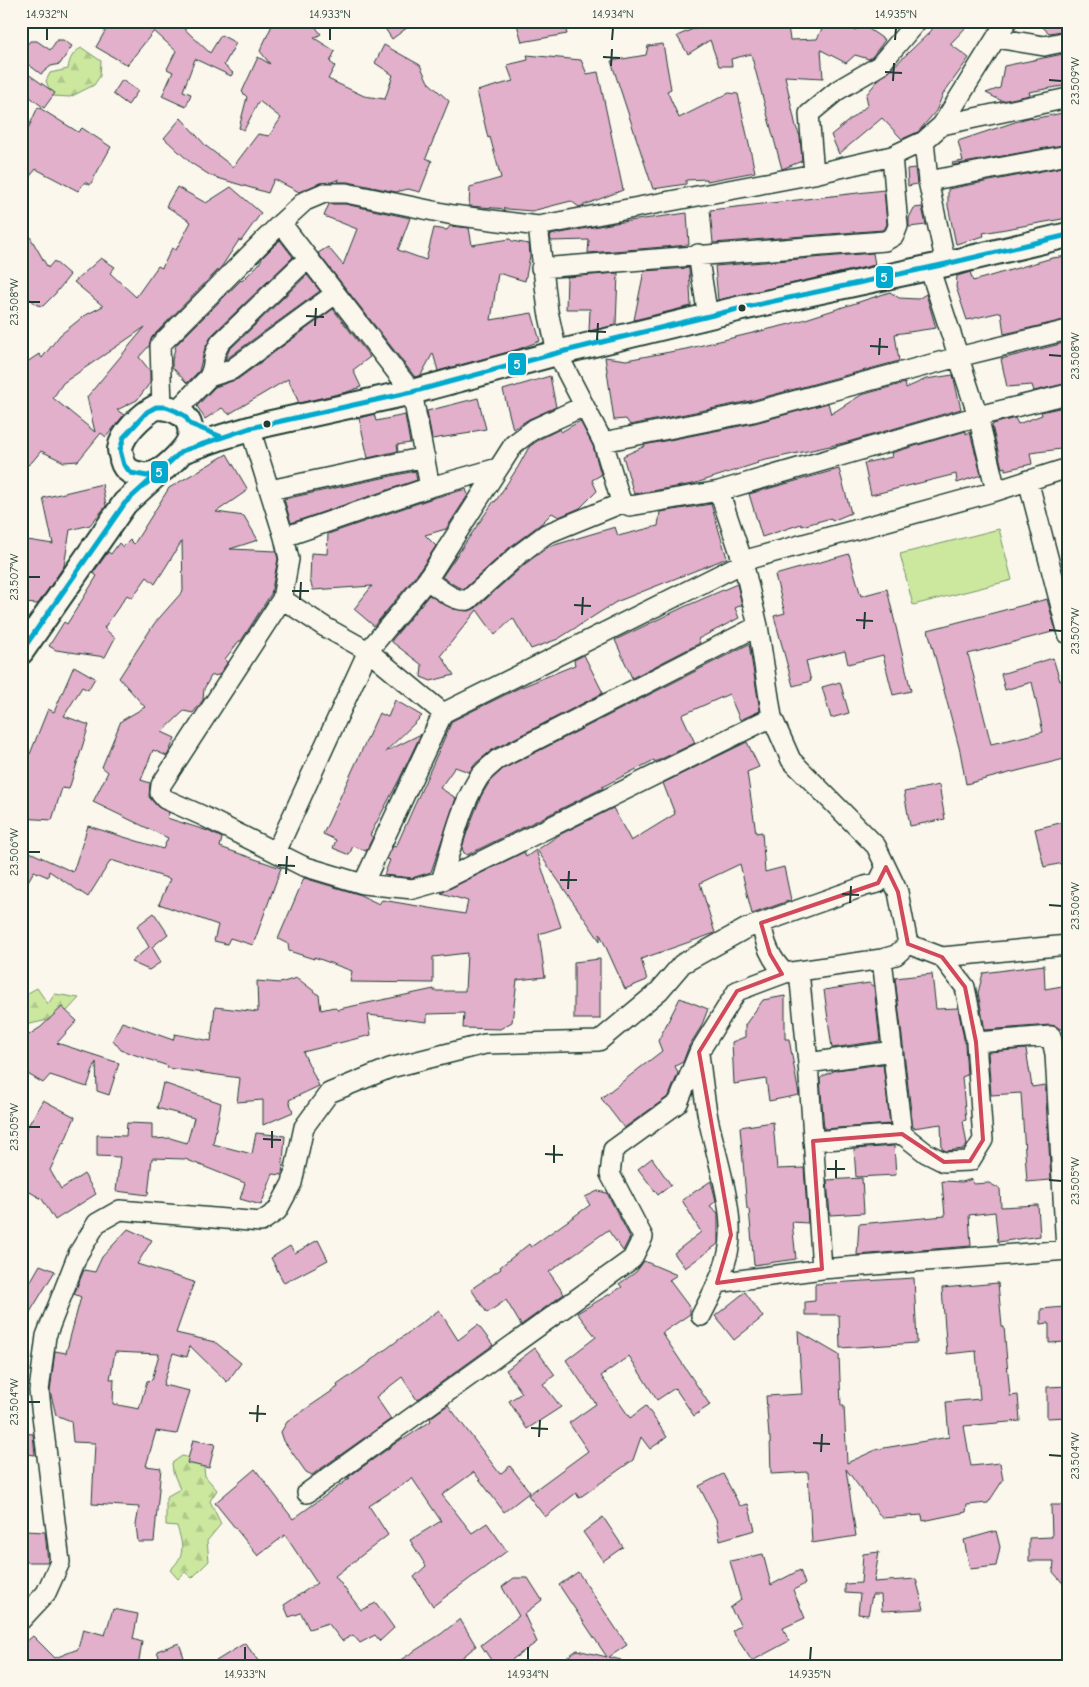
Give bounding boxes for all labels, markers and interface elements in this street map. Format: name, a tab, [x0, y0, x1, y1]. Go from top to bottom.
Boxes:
text: 14.932°N	[26, 7, 68, 21]
text: 14.933°N	[309, 7, 351, 21]
text: 14.934°N	[592, 7, 634, 21]
text: 14.935°N	[875, 7, 917, 21]
text: 23.509°W	[1068, 57, 1082, 105]
line badge: 5	[875, 265, 894, 289]
text: 5	[880, 269, 888, 286]
text: 23.508°W	[7, 278, 21, 326]
unlabelled marker	[737, 303, 747, 313]
text: 23.508°W	[1068, 332, 1082, 380]
line badge: 5	[507, 352, 527, 376]
text: 5	[513, 356, 521, 373]
unlabelled marker	[262, 419, 272, 429]
line badge: 5	[150, 460, 169, 484]
text: 5	[155, 464, 163, 481]
text: 23.507°W	[7, 553, 21, 601]
text: 23.507°W	[1068, 607, 1082, 655]
text: 23.506°W	[7, 827, 21, 876]
text: 23.506°W	[1068, 881, 1082, 930]
text: 23.505°W	[7, 1102, 21, 1151]
text: 23.505°W	[1068, 1156, 1082, 1205]
text: 23.504°W	[7, 1378, 21, 1426]
text: 23.504°W	[1068, 1432, 1082, 1480]
text: 14.933°N	[224, 1667, 266, 1681]
text: 14.934°N	[507, 1667, 549, 1681]
text: 14.935°N	[789, 1667, 831, 1681]

